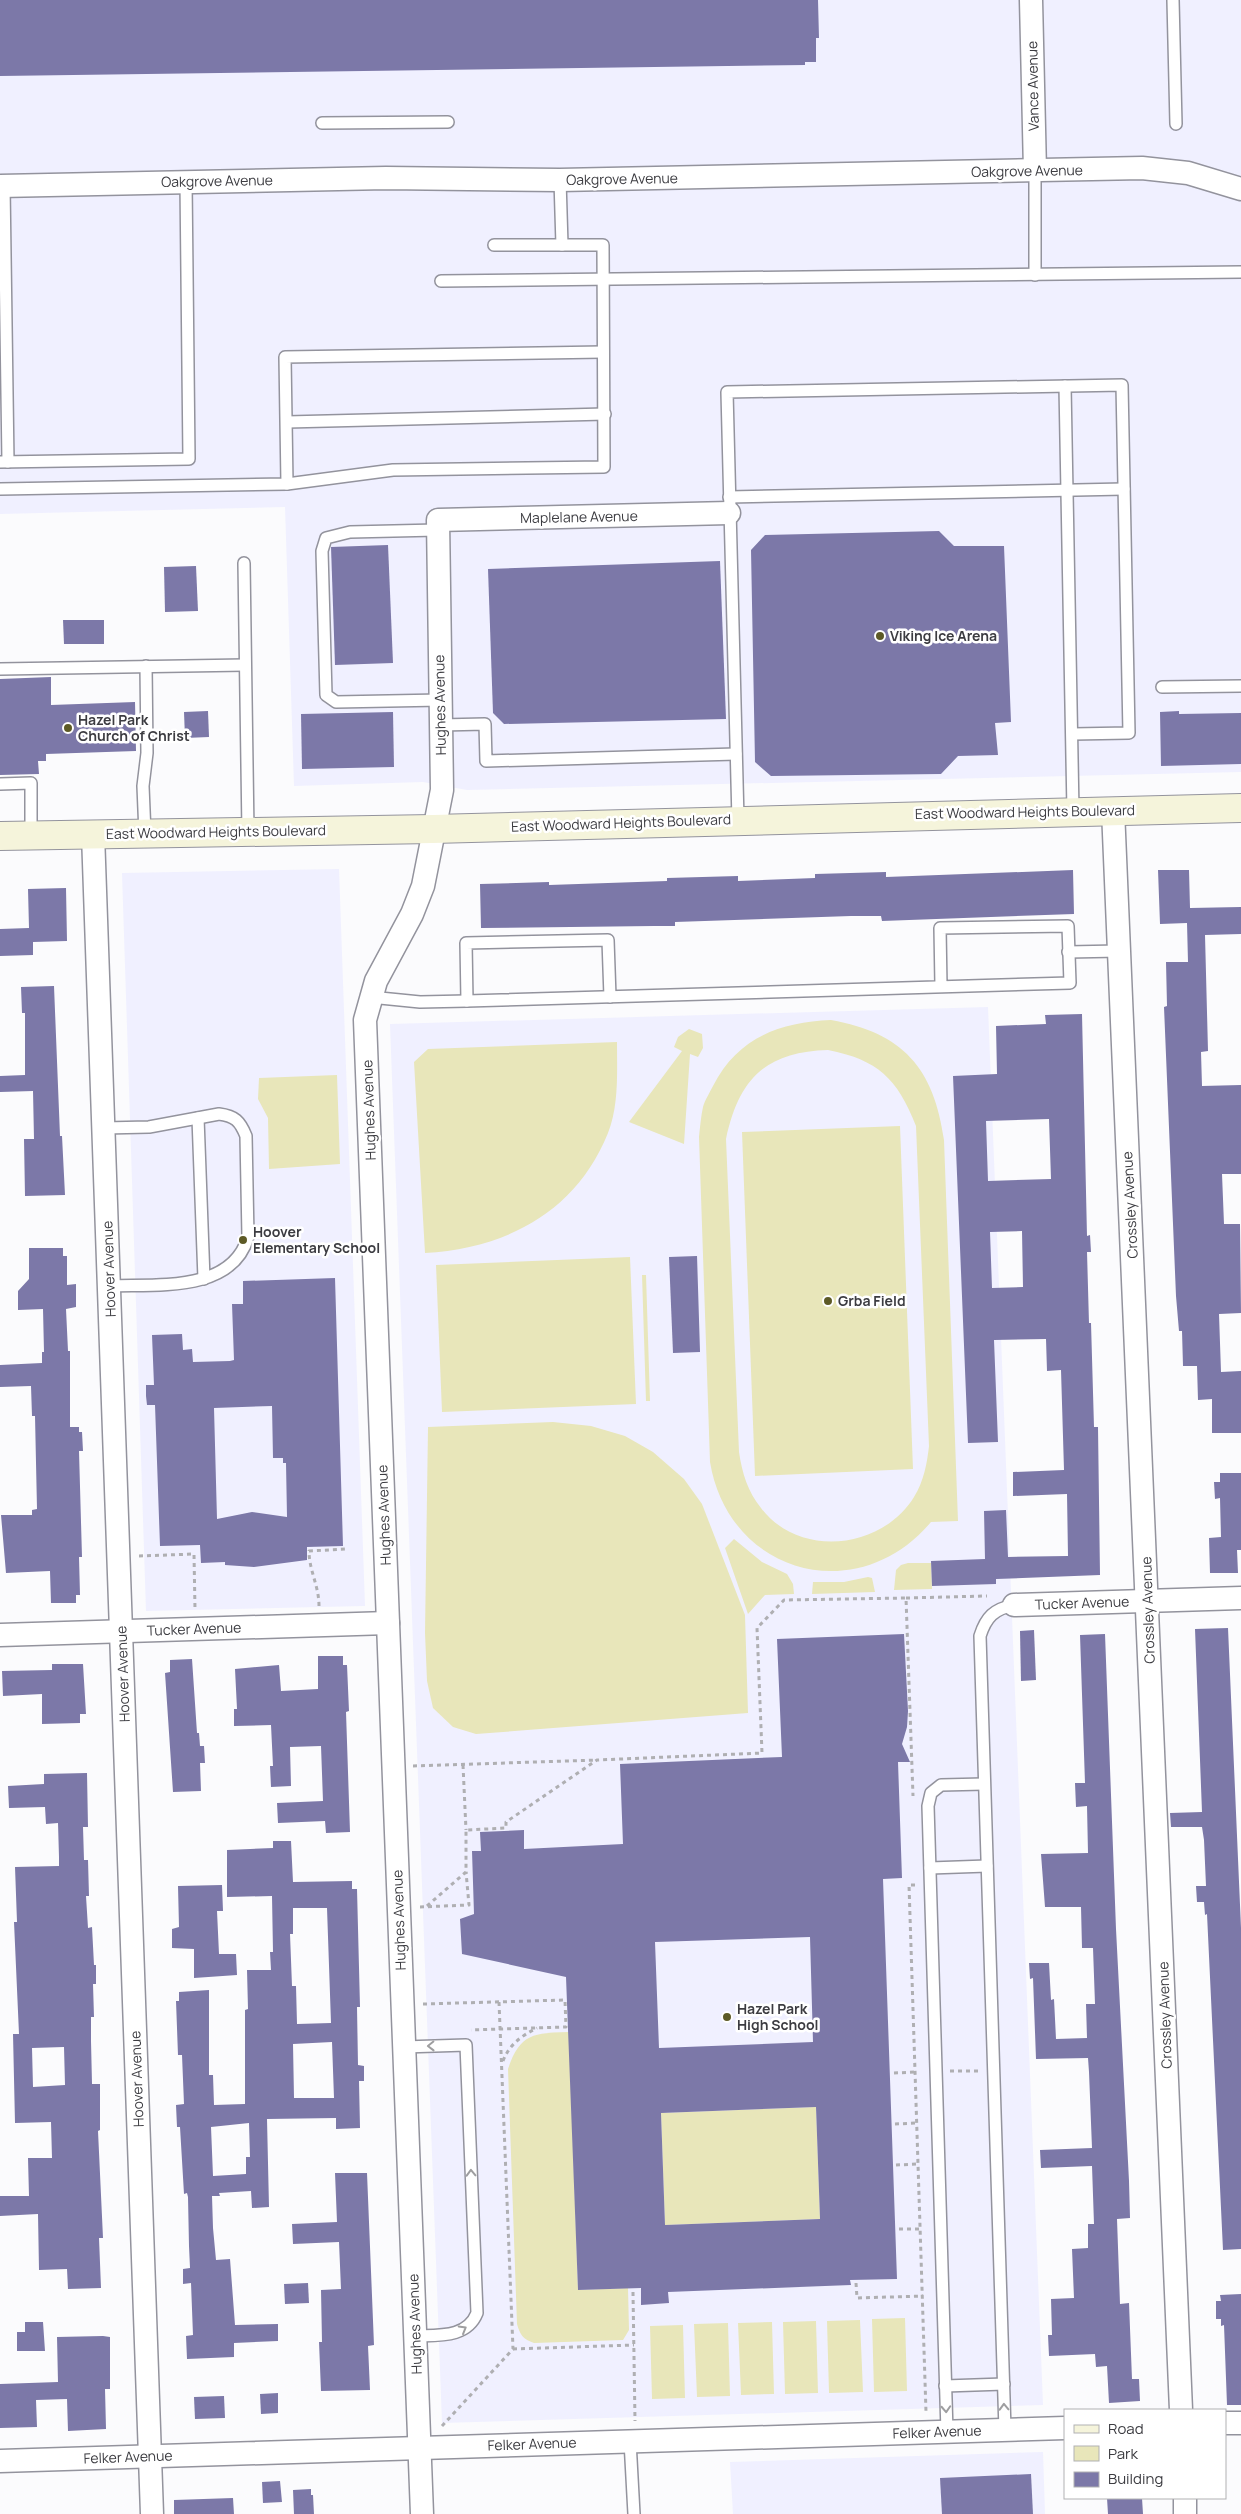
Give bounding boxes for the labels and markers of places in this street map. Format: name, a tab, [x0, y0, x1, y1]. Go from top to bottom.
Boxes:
place label: Viking Ice Arena	[890, 626, 997, 645]
marker: Viking Ice Arena	[874, 630, 886, 642]
place label: Hazel Park Church of Christ	[78, 710, 190, 745]
marker: Hazel Park Church of Christ	[62, 722, 74, 734]
place label: Hoover Elementary School	[253, 1222, 380, 1257]
marker: Hoover Elementary School	[237, 1234, 249, 1246]
place label: Grba Field	[838, 1291, 906, 1310]
marker: Grba Field	[822, 1295, 834, 1307]
place label: Hazel Park High School	[737, 1999, 818, 2034]
marker: Hazel Park High School	[721, 2011, 733, 2023]

